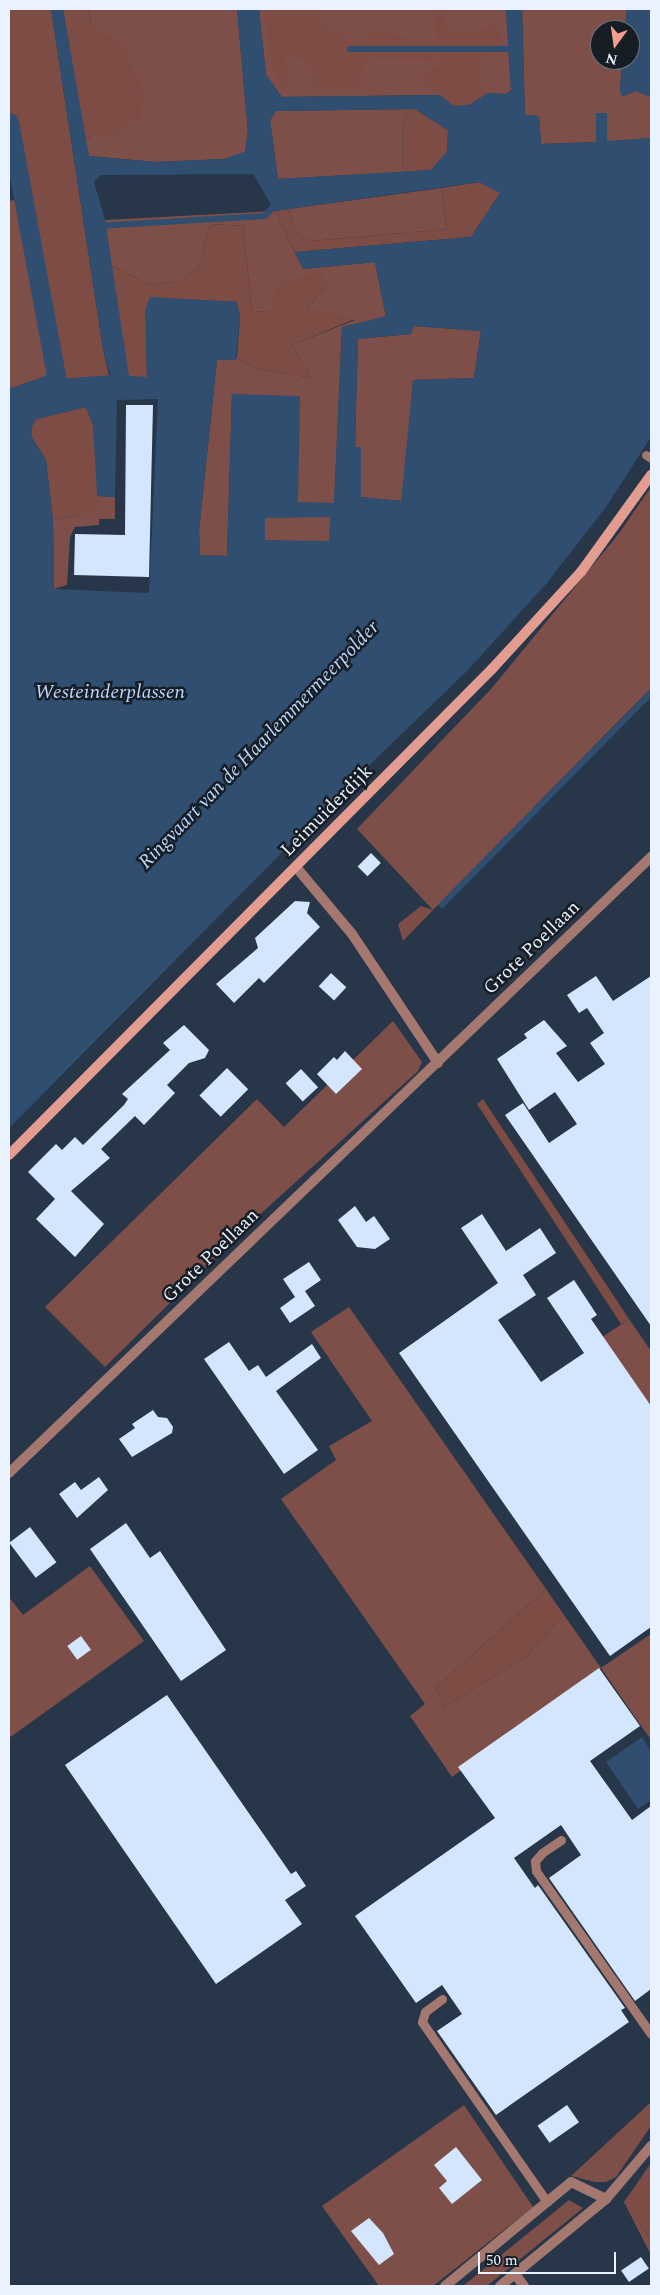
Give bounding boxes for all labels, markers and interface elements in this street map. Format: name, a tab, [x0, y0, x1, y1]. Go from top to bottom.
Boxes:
north arrow	[590, 20, 640, 70]
text: N	[603, 47, 620, 71]
water label: Ringvaart van de Haarlemmermeerpolder	[134, 616, 384, 874]
water label: Westeinderplassen	[35, 680, 185, 704]
street label: Leimuiderdijk	[276, 760, 378, 862]
street label: Grote Poellaan	[479, 896, 585, 1000]
street label: Grote Poellaan	[158, 1204, 264, 1308]
scale bar	[480, 2242, 618, 2274]
text: 50 m	[486, 2249, 518, 2272]

